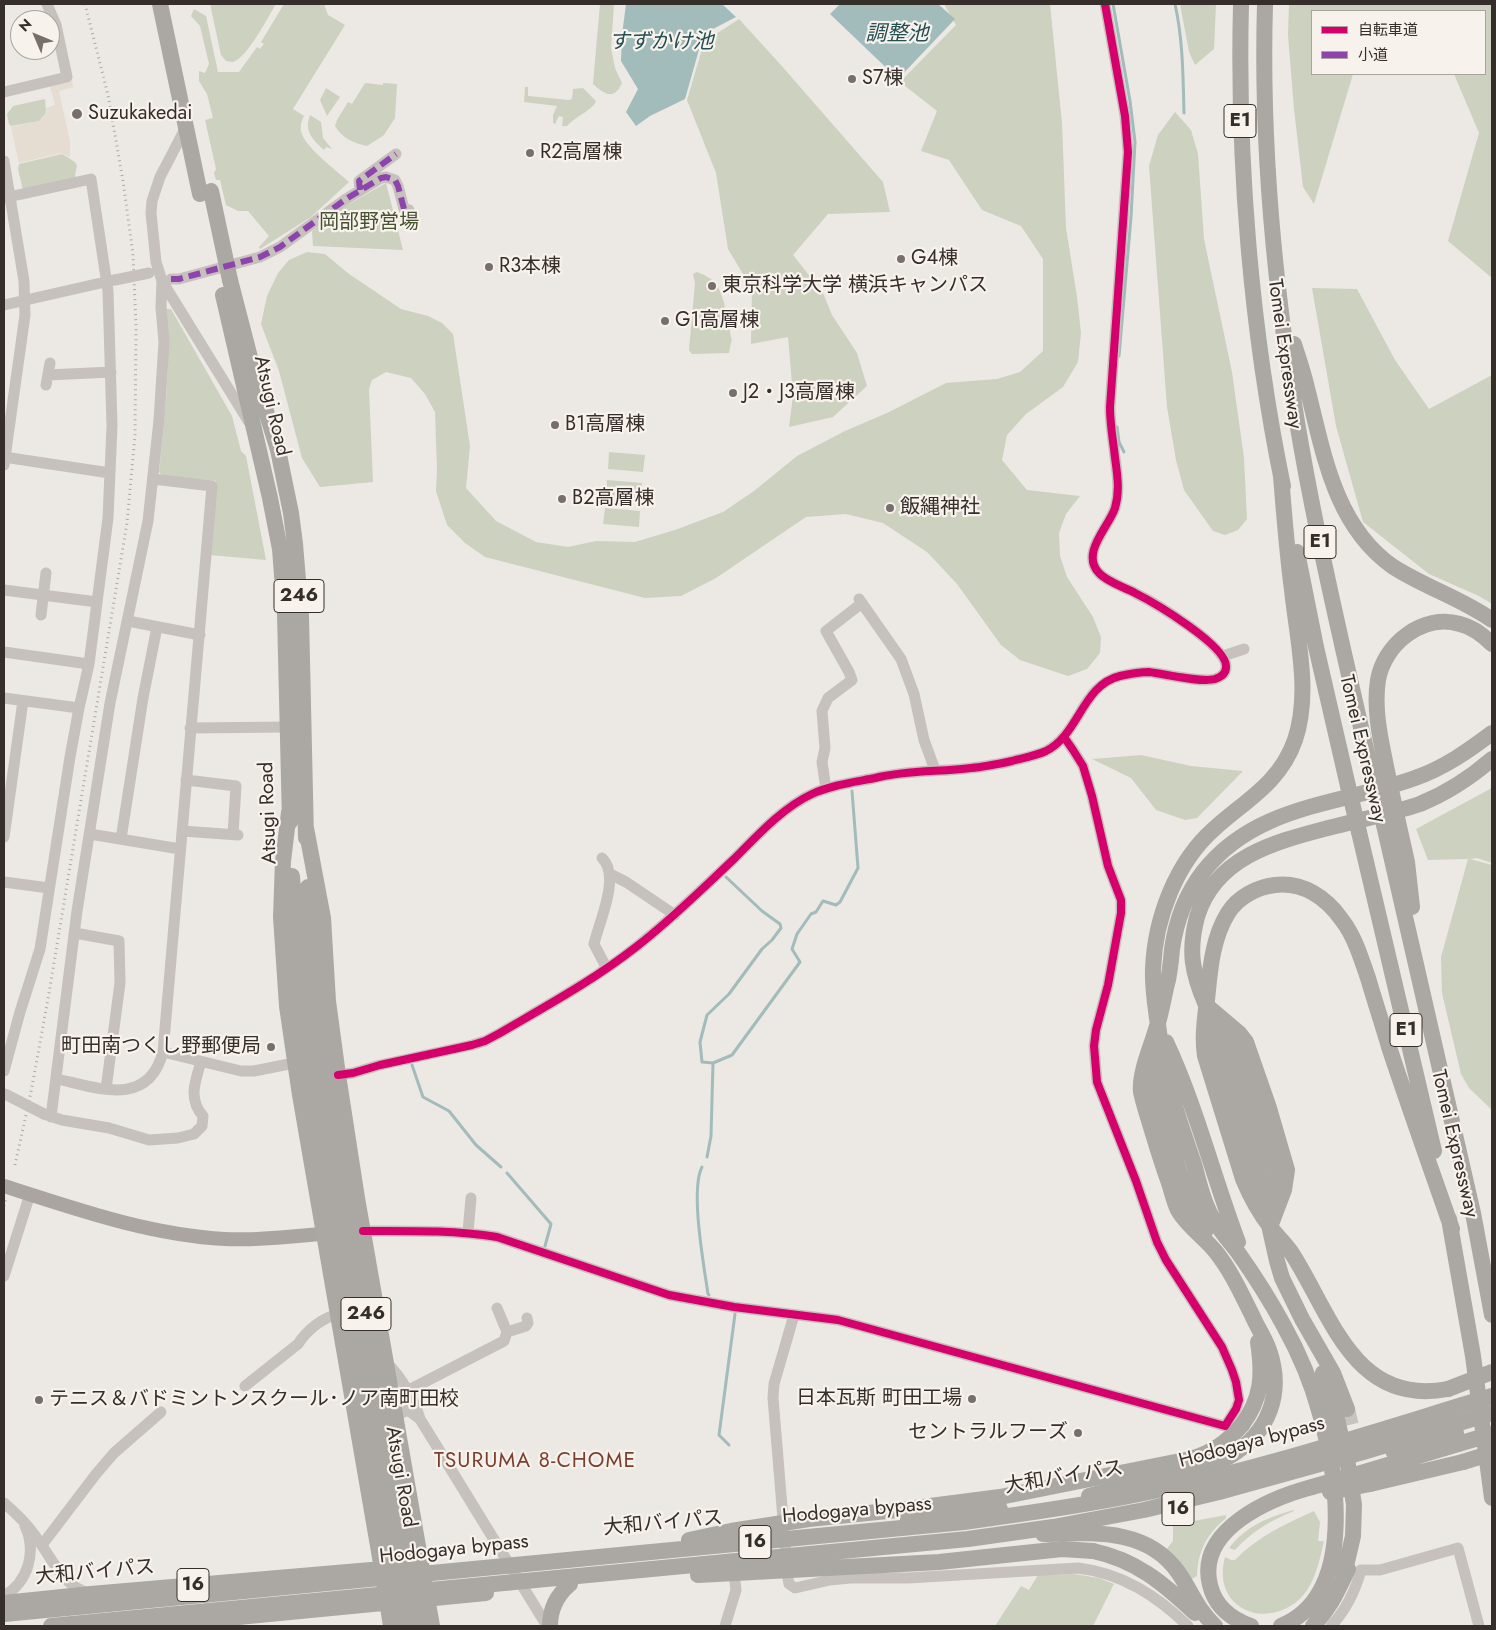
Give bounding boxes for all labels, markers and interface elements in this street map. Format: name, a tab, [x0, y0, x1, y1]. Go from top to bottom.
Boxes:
north arrow	[10, 10, 60, 60]
legend	[1311, 10, 1486, 75]
text: N	[14, 14, 36, 36]
text: 自転車道	[1358, 19, 1418, 41]
water label: 調整池	[866, 22, 928, 48]
water label: すずかけ池	[609, 30, 713, 56]
text: 小道	[1358, 44, 1388, 66]
place label: S7棟	[862, 67, 903, 91]
marker: S7棟	[846, 73, 858, 85]
place label: Suzukakedai	[88, 102, 192, 126]
road number: E1	[1224, 104, 1256, 138]
marker: Suzukakedai	[70, 107, 84, 121]
place label: R2高層棟	[540, 141, 623, 165]
marker: R2高層棟	[524, 147, 536, 159]
park label: 岡部野営場	[319, 211, 419, 235]
place label: G4棟	[911, 247, 958, 271]
marker: G4棟	[895, 253, 907, 265]
place label: R3本棟	[499, 255, 561, 279]
marker: R3本棟	[483, 261, 495, 273]
place label: 東京科学大学 横浜キャンパス	[722, 274, 988, 298]
street label: Tomei Expressway	[1262, 278, 1306, 430]
marker: 東京科学大学 横浜キャンパス	[706, 280, 718, 292]
place label: G1高層棟	[675, 309, 759, 333]
marker: G1高層棟	[659, 315, 671, 327]
street label: Atsugi Road	[248, 353, 294, 459]
place label: J2・J3高層棟	[743, 381, 855, 405]
marker: J2・J3高層棟	[727, 387, 739, 399]
place label: B1高層棟	[565, 413, 645, 437]
marker: B1高層棟	[549, 419, 561, 431]
place label: B2高層棟	[572, 487, 655, 511]
marker: B2高層棟	[556, 493, 568, 505]
place label: 飯縄神社	[900, 496, 980, 520]
marker: 飯縄神社	[884, 502, 896, 514]
road number: E1	[1304, 526, 1336, 558]
road number: 246	[274, 580, 324, 612]
street label: Tomei Expressway	[1333, 673, 1391, 825]
street label: Atsugi Road	[255, 761, 283, 865]
road number: E1	[1390, 1014, 1422, 1046]
place label: 町田南つくし野郵便局	[61, 1035, 261, 1059]
marker: 町田南つくし野郵便局	[265, 1041, 277, 1053]
street label: Tomei Expressway	[1425, 1068, 1483, 1220]
road number: 246	[341, 1298, 391, 1330]
place label: 日本瓦斯 町田工場	[796, 1387, 962, 1411]
place label: テニス＆バドミントンスクール･ノア南町田校	[49, 1388, 459, 1412]
marker: 日本瓦斯 町田工場	[966, 1393, 978, 1405]
marker: テニス＆バドミントンスクール･ノア南町田校	[33, 1394, 45, 1406]
street label: Hodogaya bypass	[1176, 1412, 1328, 1474]
place label: セントラルフーズ	[908, 1421, 1068, 1445]
street label: Atsugi Road	[379, 1425, 421, 1529]
marker: セントラルフーズ	[1072, 1427, 1084, 1439]
district label: TSURUMA 8-CHOME	[432, 1449, 638, 1475]
street label: 大和バイパス	[1003, 1457, 1125, 1499]
road number: 16	[1162, 1492, 1194, 1526]
street label: Hodogaya bypass	[781, 1493, 933, 1529]
street label: 大和バイパス	[602, 1507, 724, 1541]
road number: 16	[739, 1525, 771, 1558]
street label: Hodogaya bypass	[378, 1530, 530, 1570]
street label: 大和バイパス	[34, 1556, 156, 1590]
road number: 16	[177, 1568, 209, 1602]

